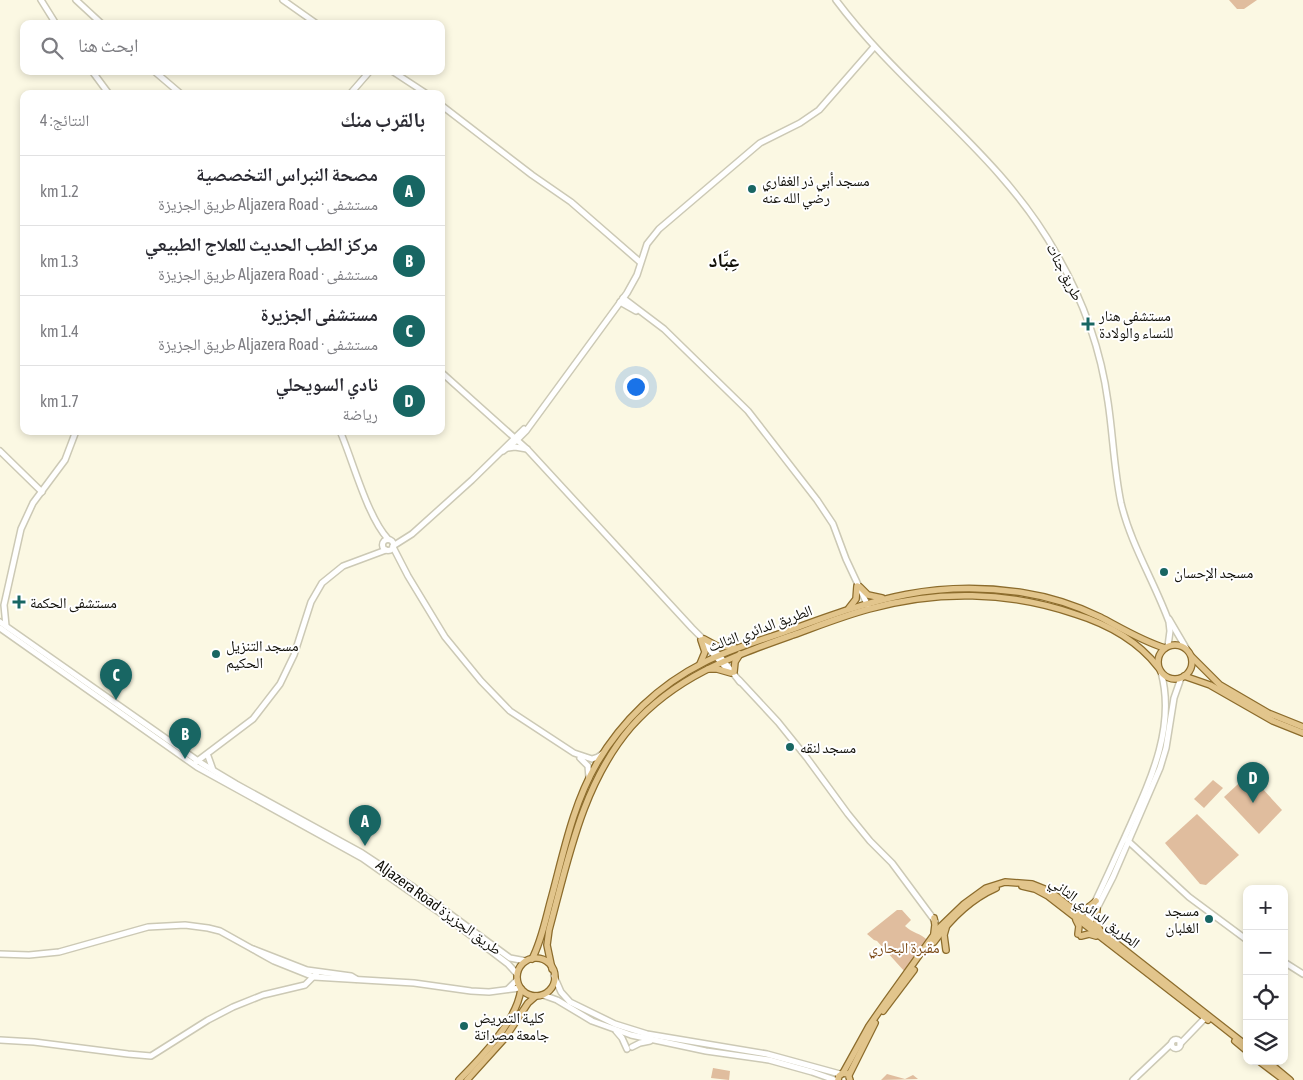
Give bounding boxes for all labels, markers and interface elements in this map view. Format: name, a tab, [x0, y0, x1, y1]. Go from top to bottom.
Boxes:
search box	[20, 20, 445, 75]
icon: search	[38, 34, 66, 62]
text: ابحث هنا	[78, 34, 139, 56]
text: بالقرب منك	[340, 107, 425, 131]
text: النتائج: 4	[40, 111, 89, 129]
text: مصحة النبراس التخصصية	[196, 163, 378, 185]
place label: مسجد أبي ذر الغفاري رضي الله عنه	[762, 172, 870, 209]
text: 1.2 km	[40, 182, 79, 200]
text: A	[405, 182, 413, 200]
marker: مسجد أبي ذر الغفاري رضي الله عنه	[746, 183, 758, 195]
text: مستشفى · Aljazera Road طريق الجزيزة	[158, 195, 378, 213]
text: مركز الطب الحديث للعلاج الطبيعي	[145, 233, 378, 255]
street label: طريق جنات	[1042, 240, 1087, 305]
district label: عِبَّاد	[709, 248, 739, 272]
text: 1.3 km	[40, 252, 79, 270]
text: B	[405, 252, 413, 270]
text: مستشفى · Aljazera Road طريق الجزيزة	[158, 265, 378, 283]
text: مستشفى الجزيرة	[261, 303, 378, 325]
place label: مستشفى هنار للنساء والولادة	[1098, 307, 1173, 342]
marker: مستشفى هنار للنساء والولادة	[1081, 317, 1095, 331]
text: 1.4 km	[40, 322, 79, 340]
text: C	[405, 322, 413, 340]
text: مستشفى · Aljazera Road طريق الجزيزة	[158, 335, 378, 353]
text: نادي السويحلي	[276, 373, 378, 395]
your location	[623, 374, 649, 400]
text: 1.7 km	[40, 392, 79, 410]
text: D	[405, 392, 413, 410]
text: رياضة	[342, 405, 378, 423]
place label: مسجد الإحسان	[1174, 564, 1254, 583]
marker: مسجد الإحسان	[1158, 566, 1170, 578]
place label: مستشفى الحكمة	[30, 594, 117, 613]
marker: مستشفى الحكمة	[12, 595, 26, 609]
street label: الطريق الدائري الثالث	[706, 601, 816, 658]
place label: مسجد التنزيل الحكيم	[226, 637, 299, 673]
marker: مسجد التنزيل الحكيم	[210, 648, 222, 660]
pin: C	[100, 659, 132, 700]
pin: B	[169, 718, 201, 759]
place label: مسجد لنقه	[800, 739, 856, 756]
marker: مسجد لنقه	[784, 741, 796, 753]
pin: D	[1237, 762, 1269, 803]
pin: A	[349, 805, 381, 846]
street label: Aljazera Road طريق الجزيزة	[372, 856, 505, 960]
street label: الطريق الدائري الثاني	[1044, 873, 1143, 954]
map controls	[1243, 885, 1288, 1065]
button: +	[1243, 885, 1288, 930]
place label: مسجد الغلبان	[1165, 902, 1199, 938]
marker: مسجد الغلبان	[1203, 913, 1215, 925]
button: −	[1243, 930, 1288, 975]
park label: مقبرة البحاري	[868, 939, 940, 959]
button: locate	[1243, 975, 1288, 1020]
place label: كلية التمريض جامعة مصراتة	[474, 1009, 550, 1044]
marker: كلية التمريض جامعة مصراتة	[458, 1020, 470, 1032]
button: layers	[1243, 1020, 1288, 1065]

